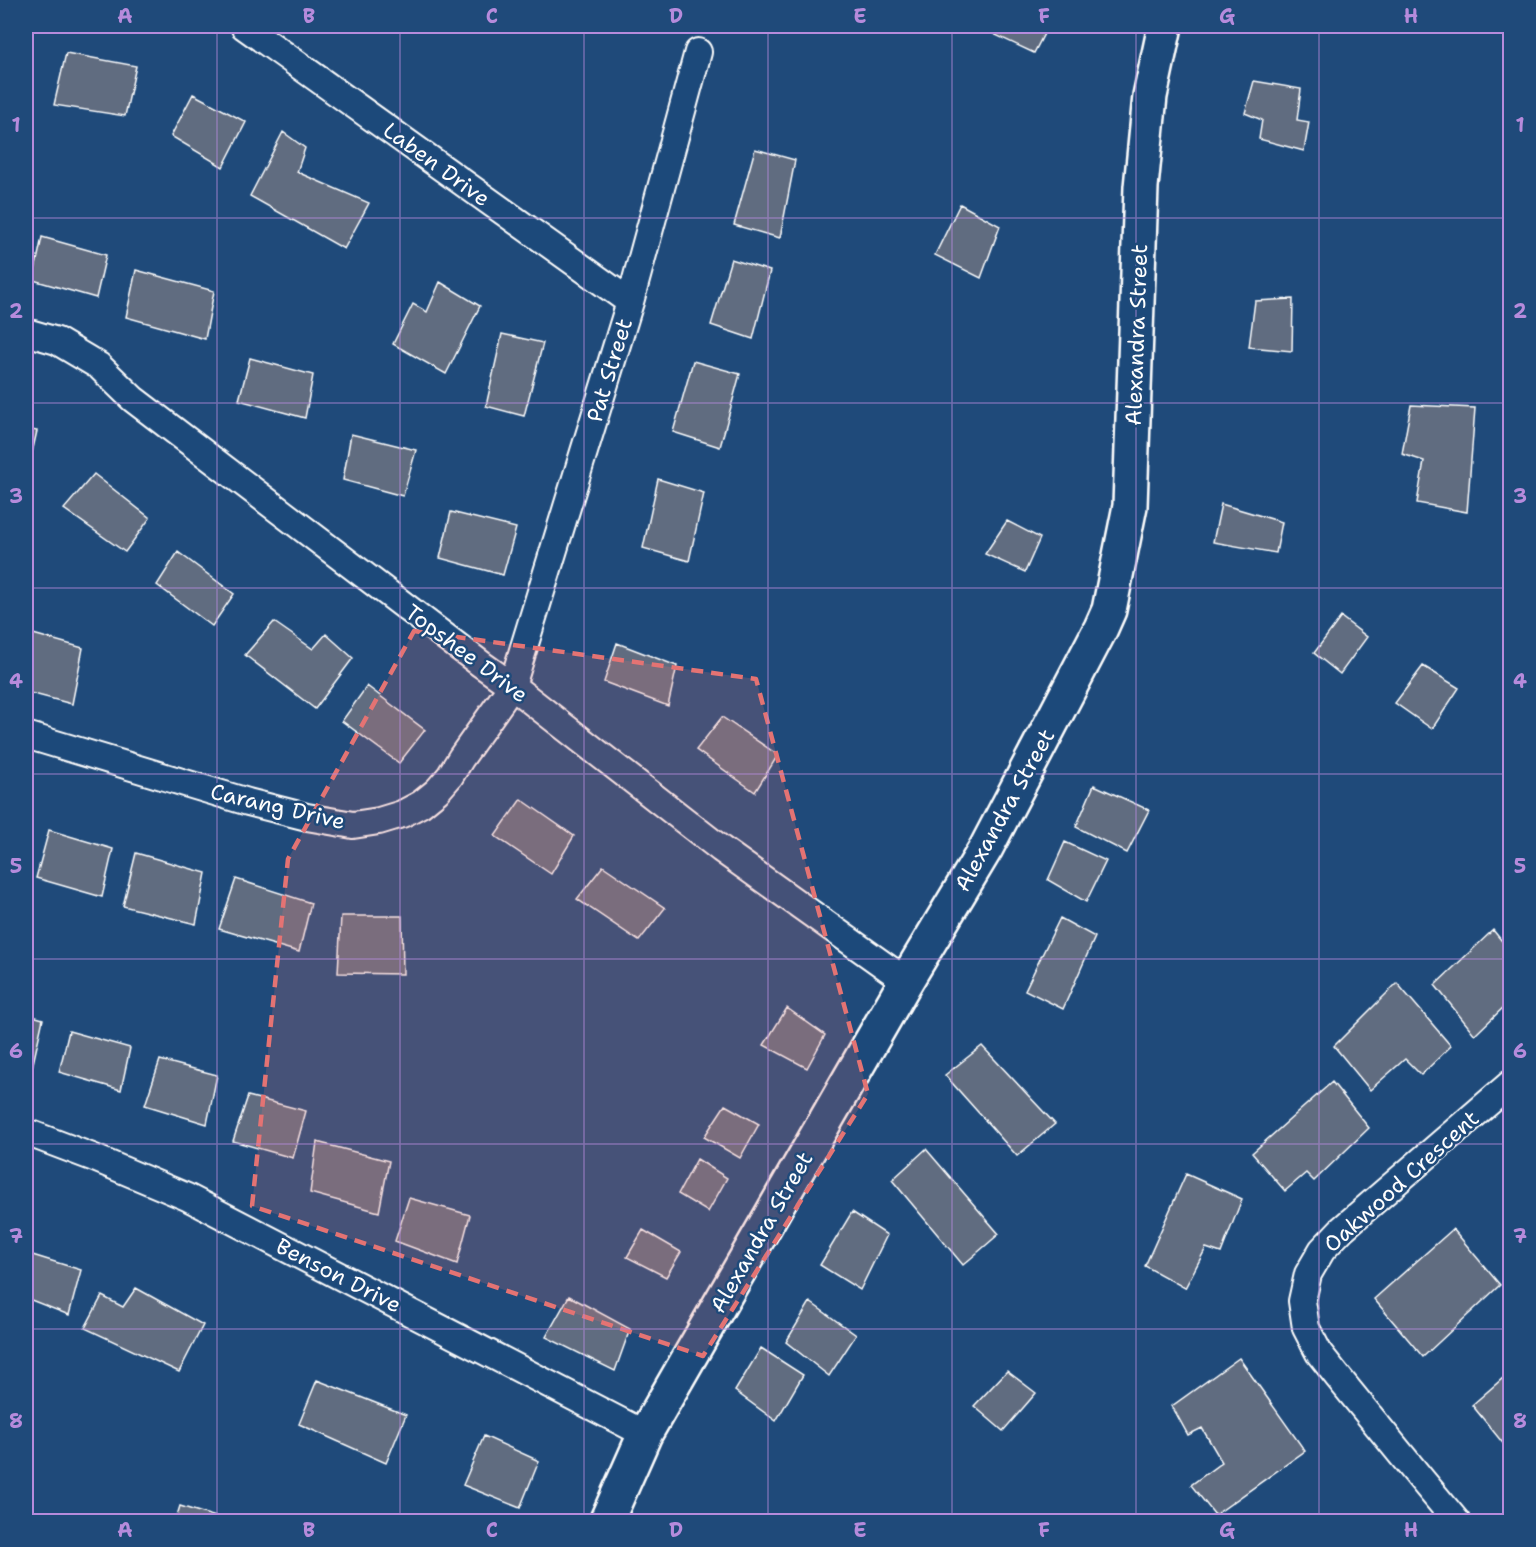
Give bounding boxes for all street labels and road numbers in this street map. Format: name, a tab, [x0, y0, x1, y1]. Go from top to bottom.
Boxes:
street label: Laben Drive	[377, 116, 496, 213]
street label: Alexandra Street	[1119, 244, 1154, 426]
street label: Pat Street	[580, 315, 639, 425]
street label: Topshee Drive	[399, 598, 534, 709]
street label: Alexandra Street	[948, 724, 1061, 897]
street label: Carang Drive	[208, 777, 348, 836]
street label: Oakwood Crescent	[1318, 1104, 1485, 1259]
street label: Alexandra Street	[703, 1146, 819, 1318]
street label: Benson Drive	[271, 1231, 406, 1319]

